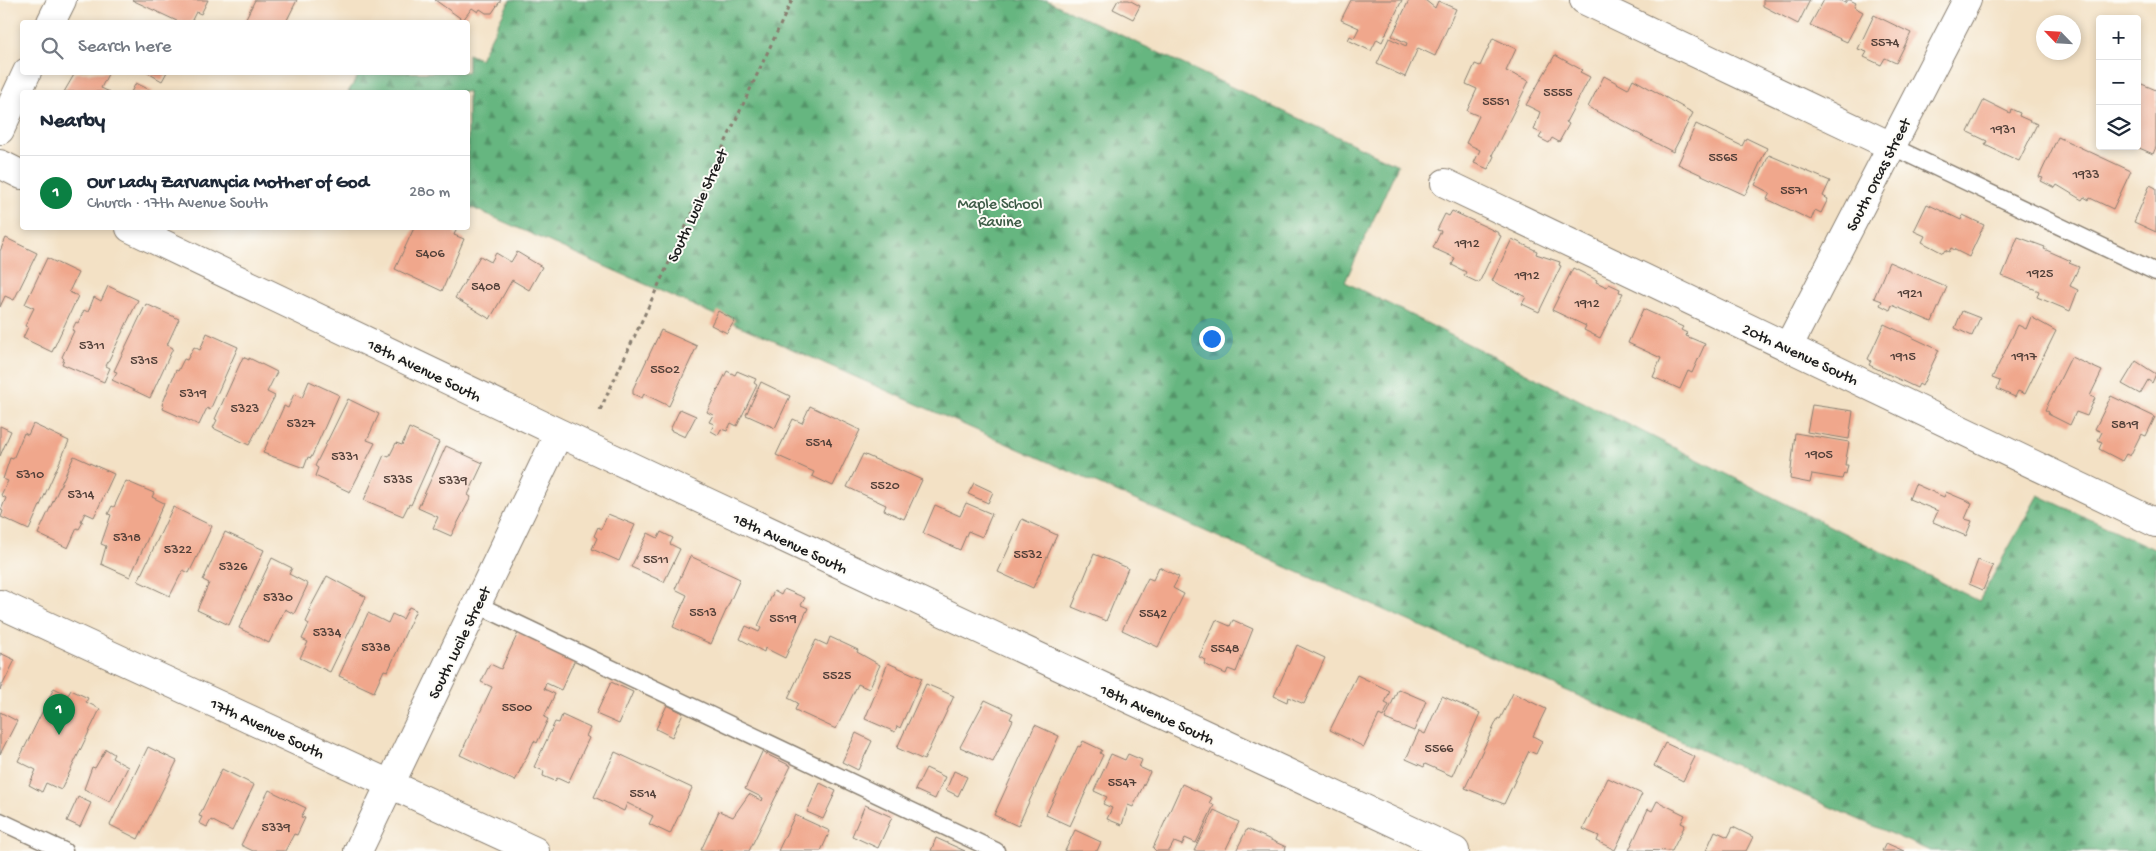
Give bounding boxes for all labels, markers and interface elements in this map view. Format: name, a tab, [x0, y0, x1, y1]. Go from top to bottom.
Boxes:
north arrow	[2036, 15, 2081, 60]
map controls	[2096, 15, 2141, 150]
button: +	[2096, 15, 2141, 60]
search box	[20, 20, 470, 75]
icon: search	[38, 34, 66, 62]
house number: 5574	[1871, 35, 1900, 52]
text: Search here	[78, 36, 172, 59]
button: −	[2096, 60, 2141, 105]
house number: 5555	[1543, 85, 1573, 102]
house number: 5551	[1482, 94, 1510, 111]
button: layers	[2096, 105, 2141, 150]
text: Nearby	[40, 110, 105, 135]
street label: South Orcas Street	[1843, 115, 1917, 235]
house number: 1931	[1989, 122, 2016, 139]
street label: South Lucile Street	[665, 146, 734, 266]
house number: 5565	[1708, 150, 1738, 167]
house number: 1933	[2071, 167, 2100, 184]
text: Our Lady Zarvanycia Mother of God	[87, 172, 369, 195]
house number: 5571	[1780, 183, 1808, 200]
text: 1	[53, 184, 59, 203]
text: 280 m	[409, 184, 450, 203]
text: Church · 17th Avenue South	[87, 195, 268, 214]
park label: Maple School Ravine	[957, 196, 1043, 233]
house number: 1912	[1453, 236, 1480, 253]
house number: 5406	[415, 246, 445, 263]
house number: 1925	[2026, 266, 2053, 283]
house number: 1912	[1513, 268, 1540, 285]
house number: 5408	[471, 279, 501, 296]
house number: 1921	[1896, 286, 1923, 303]
house number: 1912	[1573, 296, 1600, 313]
street label: 20th Avenue South	[1738, 321, 1861, 392]
your location	[1199, 326, 1225, 352]
street label: 18th Avenue South	[362, 336, 484, 408]
house number: 5311	[79, 338, 105, 355]
house number: 1915	[1889, 349, 1916, 366]
house number: 1917	[2010, 349, 2038, 366]
house number: 5315	[130, 353, 158, 370]
house number: 5502	[650, 362, 680, 379]
house number: 5319	[179, 386, 207, 403]
house number: 5323	[231, 401, 259, 418]
house number: 5327	[287, 416, 316, 433]
house number: 5819	[2111, 417, 2139, 434]
house number: 5514	[805, 435, 833, 452]
house number: 1905	[1804, 447, 1833, 464]
house number: 5331	[331, 449, 359, 466]
house number: 5310	[16, 467, 44, 484]
house number: 5335	[383, 472, 413, 489]
house number: 5339	[439, 473, 467, 490]
house number: 5520	[870, 478, 900, 495]
house number: 5314	[68, 487, 95, 504]
street label: 18th Avenue South	[728, 510, 850, 580]
house number: 5318	[113, 530, 141, 547]
house number: 5322	[164, 542, 192, 559]
house number: 5532	[1014, 547, 1043, 564]
house number: 5511	[643, 552, 669, 569]
house number: 5326	[219, 559, 248, 576]
street label: South Lucile Street	[426, 583, 497, 703]
house number: 5330	[263, 590, 293, 607]
house number: 5513	[689, 605, 717, 622]
house number: 5542	[1139, 606, 1167, 623]
house number: 5519	[769, 611, 797, 628]
house number: 5334	[313, 625, 342, 642]
house number: 5338	[361, 640, 391, 657]
house number: 5548	[1210, 641, 1240, 658]
house number: 5525	[823, 668, 851, 685]
street label: 18th Avenue South	[1095, 681, 1217, 751]
pin: 1	[43, 694, 75, 735]
street label: 17th Avenue South	[205, 695, 327, 765]
house number: 5500	[502, 700, 532, 717]
house number: 5566	[1425, 741, 1454, 758]
house number: 5547	[1108, 775, 1137, 792]
house number: 5514	[629, 786, 657, 803]
house number: 5339	[262, 820, 290, 837]

